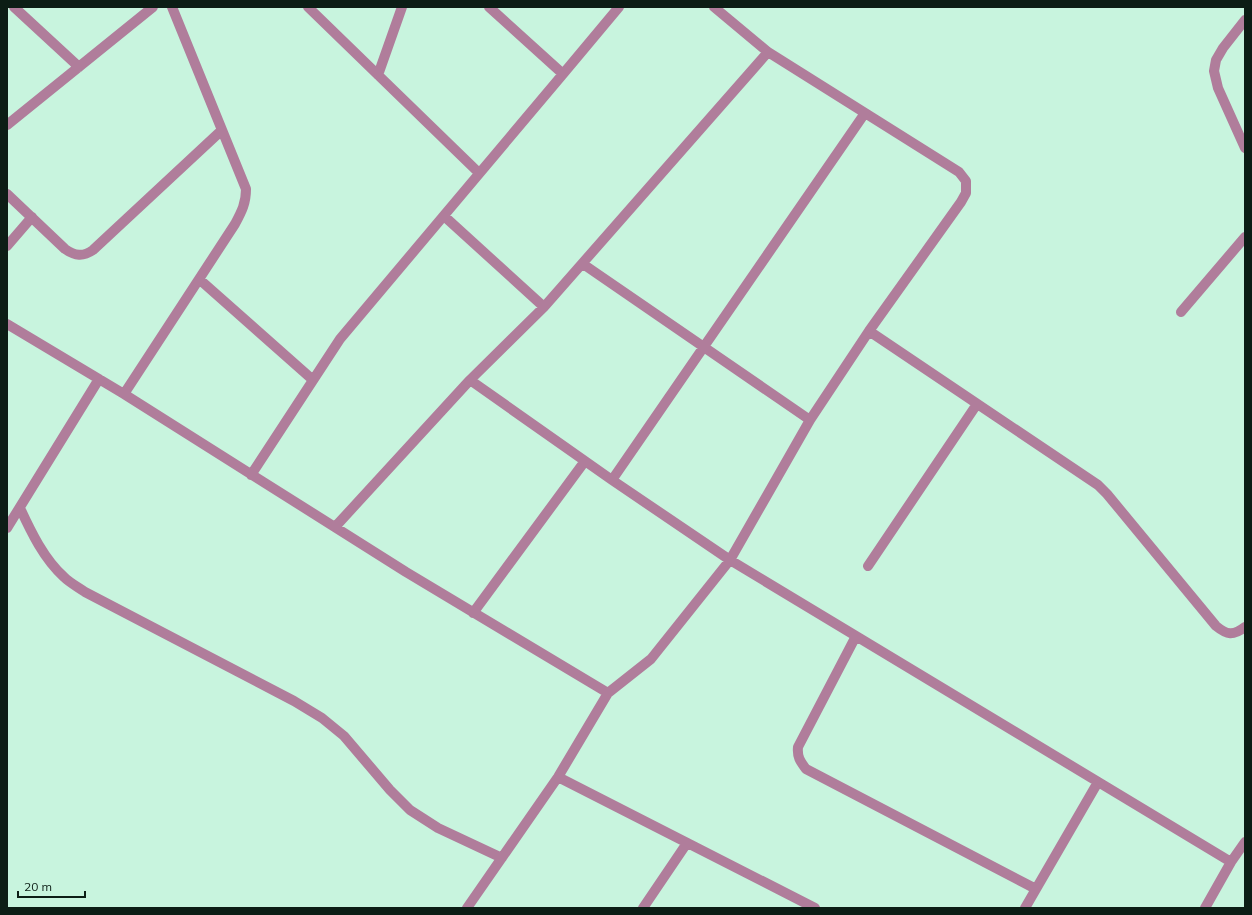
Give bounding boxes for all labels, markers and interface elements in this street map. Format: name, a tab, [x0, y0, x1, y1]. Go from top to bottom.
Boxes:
scale bar	[18, 873, 85, 899]
text: 20 m	[24, 879, 52, 894]

